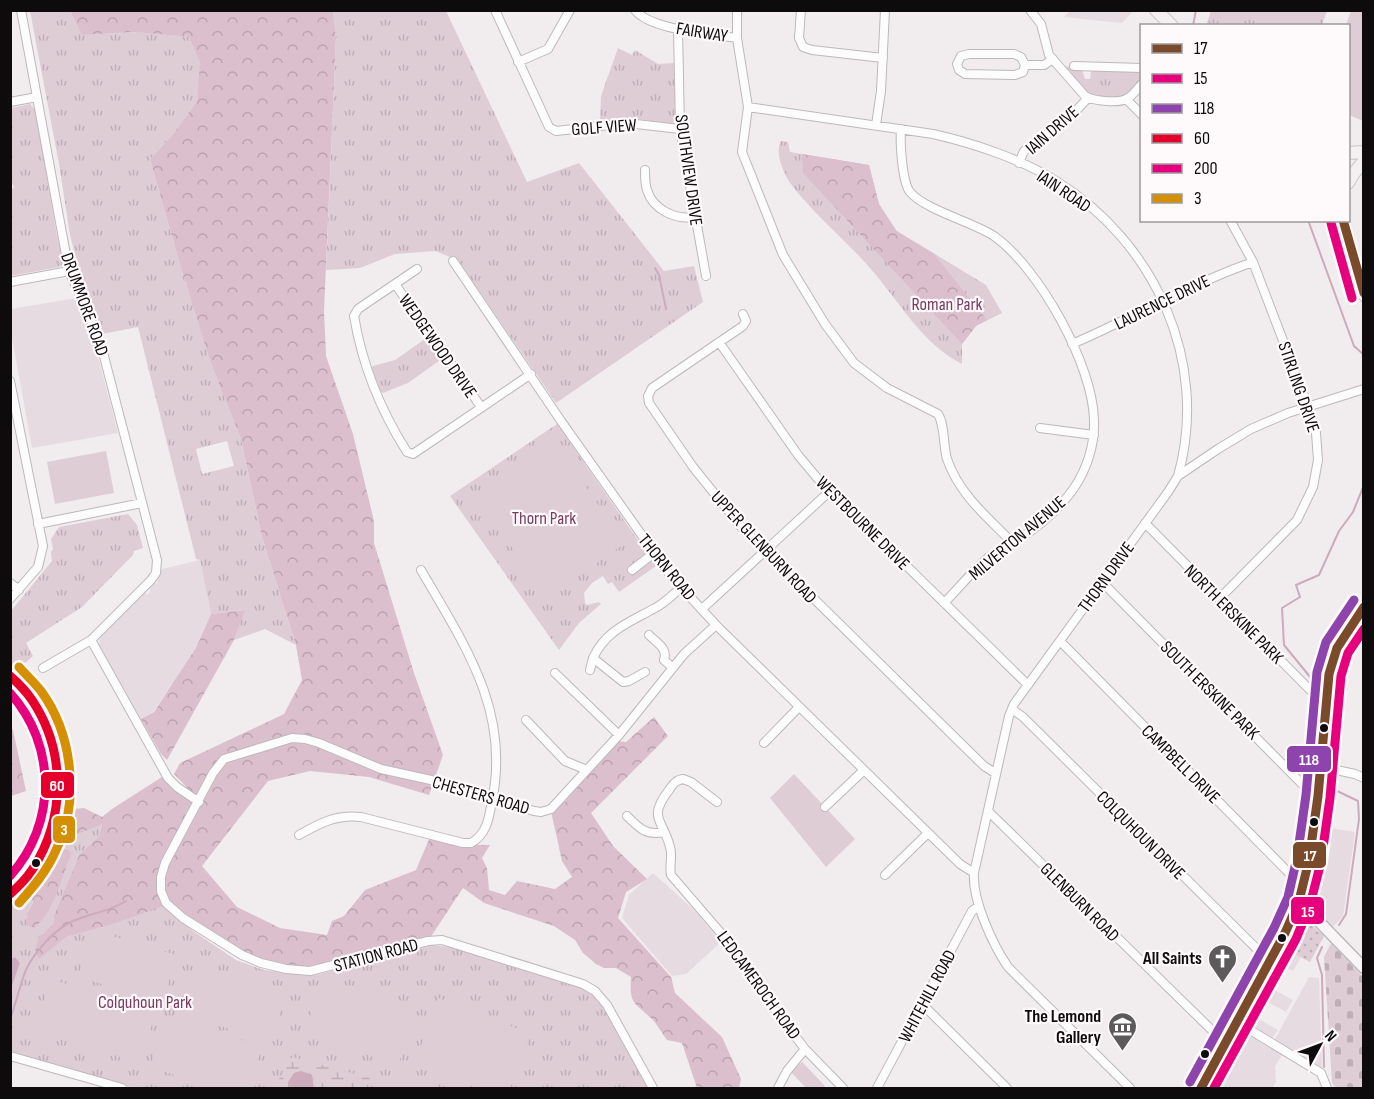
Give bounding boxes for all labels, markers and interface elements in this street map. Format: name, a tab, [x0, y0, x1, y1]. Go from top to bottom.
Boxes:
street label: FAIRWAY	[675, 18, 730, 47]
legend	[1140, 24, 1350, 222]
text: 17	[1194, 38, 1208, 59]
text: 15	[1194, 68, 1208, 89]
text: 118	[1194, 98, 1215, 119]
street label: IAIN DRIVE	[1022, 102, 1083, 159]
street label: SOUTHVIEW DRIVE	[670, 113, 707, 227]
street label: GOLF VIEW	[571, 115, 638, 140]
text: 60	[1194, 128, 1210, 149]
text: 200	[1194, 158, 1217, 179]
street label: IAIN ROAD	[1033, 166, 1095, 217]
text: 3	[1194, 188, 1202, 209]
street label: DRUMMORE ROAD	[56, 250, 113, 359]
street label: LAURENCE DRIVE	[1111, 270, 1213, 335]
street label: WEDGEWOOD DRIVE	[394, 290, 481, 402]
park label: Roman Park	[912, 294, 983, 315]
street label: STIRLING DRIVE	[1273, 339, 1324, 435]
street label: WESTBOURNE DRIVE	[811, 472, 914, 575]
street label: UPPER GLENBURN ROAD	[706, 487, 821, 608]
street label: MILVERTON AVENUE	[965, 492, 1070, 585]
park label: Thorn Park	[512, 508, 576, 529]
street label: THORN ROAD	[634, 530, 700, 605]
street label: THORN DRIVE	[1074, 538, 1139, 617]
street label: NORTH ERSKINE PARK	[1180, 560, 1288, 669]
street label: SOUTH ERSKINE PARK	[1156, 637, 1264, 745]
street label: CAMPBELL DRIVE	[1137, 721, 1224, 808]
unlabelled marker	[1318, 722, 1330, 734]
line badge: 118	[1286, 745, 1332, 773]
text: 118	[1299, 751, 1319, 770]
line badge: 60	[40, 771, 75, 799]
street label: CHESTERS ROAD	[430, 772, 532, 819]
text: 60	[49, 777, 65, 796]
street label: COLQUHOUN DRIVE	[1092, 787, 1189, 884]
line badge: 3	[52, 815, 76, 844]
unlabelled marker	[1308, 816, 1320, 828]
text: 3	[60, 821, 68, 840]
line badge: 17	[1292, 841, 1327, 869]
text: 17	[1303, 847, 1317, 866]
unlabelled marker	[30, 857, 42, 869]
street label: GLENBURN ROAD	[1036, 858, 1124, 946]
line badge: 15	[1290, 896, 1325, 925]
text: 15	[1301, 903, 1315, 922]
street label: LEDCAMEROCH ROAD	[712, 927, 805, 1044]
unlabelled marker	[1276, 932, 1288, 944]
street label: STATION ROAD	[332, 934, 421, 977]
church icon: All Saints	[1207, 942, 1239, 984]
street label: WHITEHILL ROAD	[894, 946, 961, 1046]
place label: All Saints	[1142, 948, 1202, 969]
park label: Colquhoun Park	[98, 992, 192, 1013]
place label: The Lemond Gallery	[1024, 1006, 1102, 1048]
museum icon: The Lemond Gallery	[1106, 1010, 1138, 1052]
north arrow	[1290, 1015, 1350, 1075]
text: N	[1320, 1027, 1340, 1046]
unlabelled marker	[1199, 1048, 1211, 1060]

